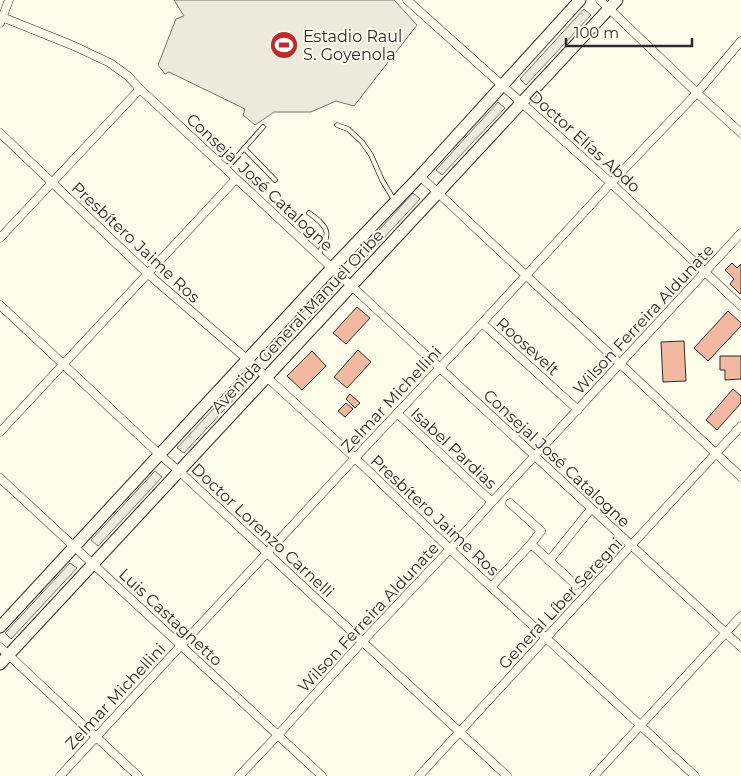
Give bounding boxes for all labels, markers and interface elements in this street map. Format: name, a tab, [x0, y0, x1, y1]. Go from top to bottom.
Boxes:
scale bar	[566, 15, 692, 47]
text: 100 m	[574, 23, 619, 42]
place label: Estadio Raul S. Goyenola	[303, 27, 402, 64]
sports icon: Estadio Raul S. Goyenola	[269, 30, 299, 60]
street label: Doctor Elías Abdo	[525, 86, 644, 196]
street label: Consejal José Catalogne	[183, 110, 337, 255]
street label: Presbítero Jaime Ros	[68, 178, 204, 307]
street label: Avenida General Manuel Oribe	[207, 226, 388, 417]
street label: Wilson Ferreira Aldunate	[569, 241, 718, 398]
street label: Roosevelt	[492, 313, 563, 380]
street label: Zelmar Michellini	[337, 342, 445, 456]
street label: Consejal José Catalogne	[480, 386, 634, 531]
street label: Isabel Pardias	[407, 404, 501, 493]
street label: Presbítero Jaime Ros	[367, 451, 503, 580]
street label: Doctor Lorenzo Carnelli	[187, 459, 338, 601]
street label: General Líber Seregni	[495, 534, 626, 673]
street label: Wilson Ferreira Aldunate	[294, 539, 443, 696]
street label: Luis Castagnetto	[115, 565, 226, 670]
street label: Zelmar Michellini	[61, 639, 169, 753]

